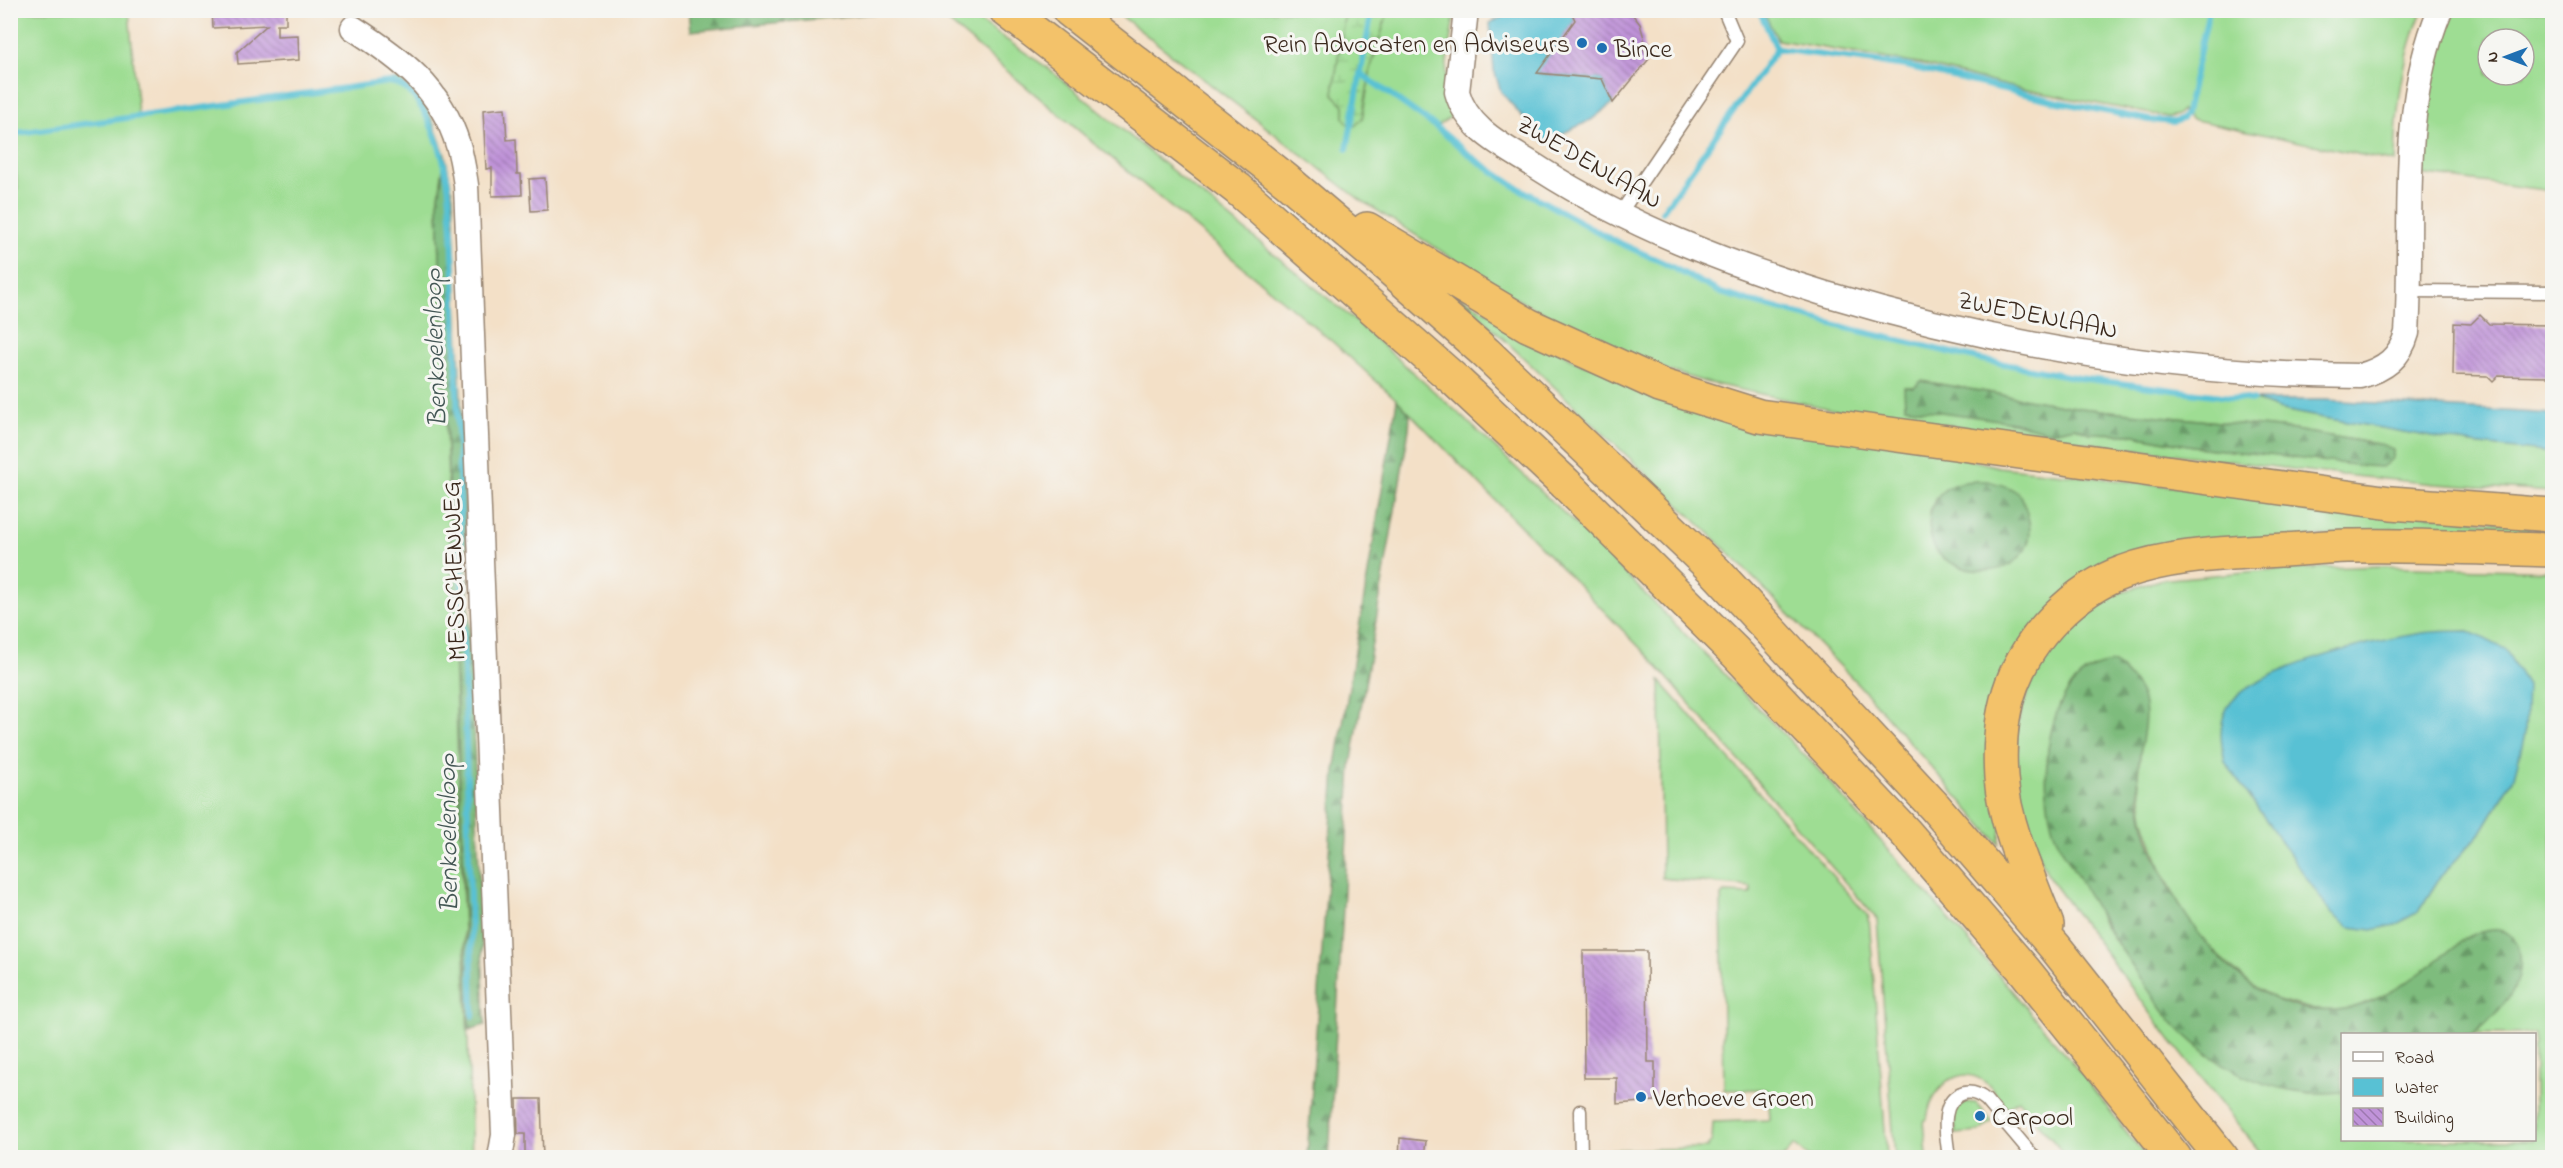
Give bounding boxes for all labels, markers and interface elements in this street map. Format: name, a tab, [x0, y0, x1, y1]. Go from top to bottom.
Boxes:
place label: Rein Advocaten en Adviseurs	[1263, 27, 1570, 65]
north arrow	[2476, 27, 2536, 87]
place label: Bince	[1613, 32, 1673, 70]
marker: Rein Advocaten en Adviseurs	[1575, 36, 1589, 50]
marker: Bince	[1595, 41, 1609, 55]
text: N	[2481, 51, 2505, 62]
street label: ZWEDENLAAN	[1509, 107, 1668, 221]
water label: Benkoelenloop	[414, 267, 459, 428]
street label: ZWEDENLAAN	[1954, 283, 2121, 351]
street label: MESSCHENWEG	[434, 480, 478, 661]
water label: Benkoelenloop	[429, 752, 470, 913]
legend	[2341, 1033, 2536, 1141]
text: Road	[2395, 1046, 2434, 1072]
text: Water	[2395, 1076, 2439, 1102]
place label: Verhoeve Groen	[1652, 1081, 1814, 1119]
marker: Verhoeve Groen	[1634, 1090, 1648, 1104]
place label: Carpool	[1992, 1100, 2073, 1138]
text: Building	[2394, 1106, 2454, 1133]
marker: Carpool	[1973, 1109, 1987, 1123]

